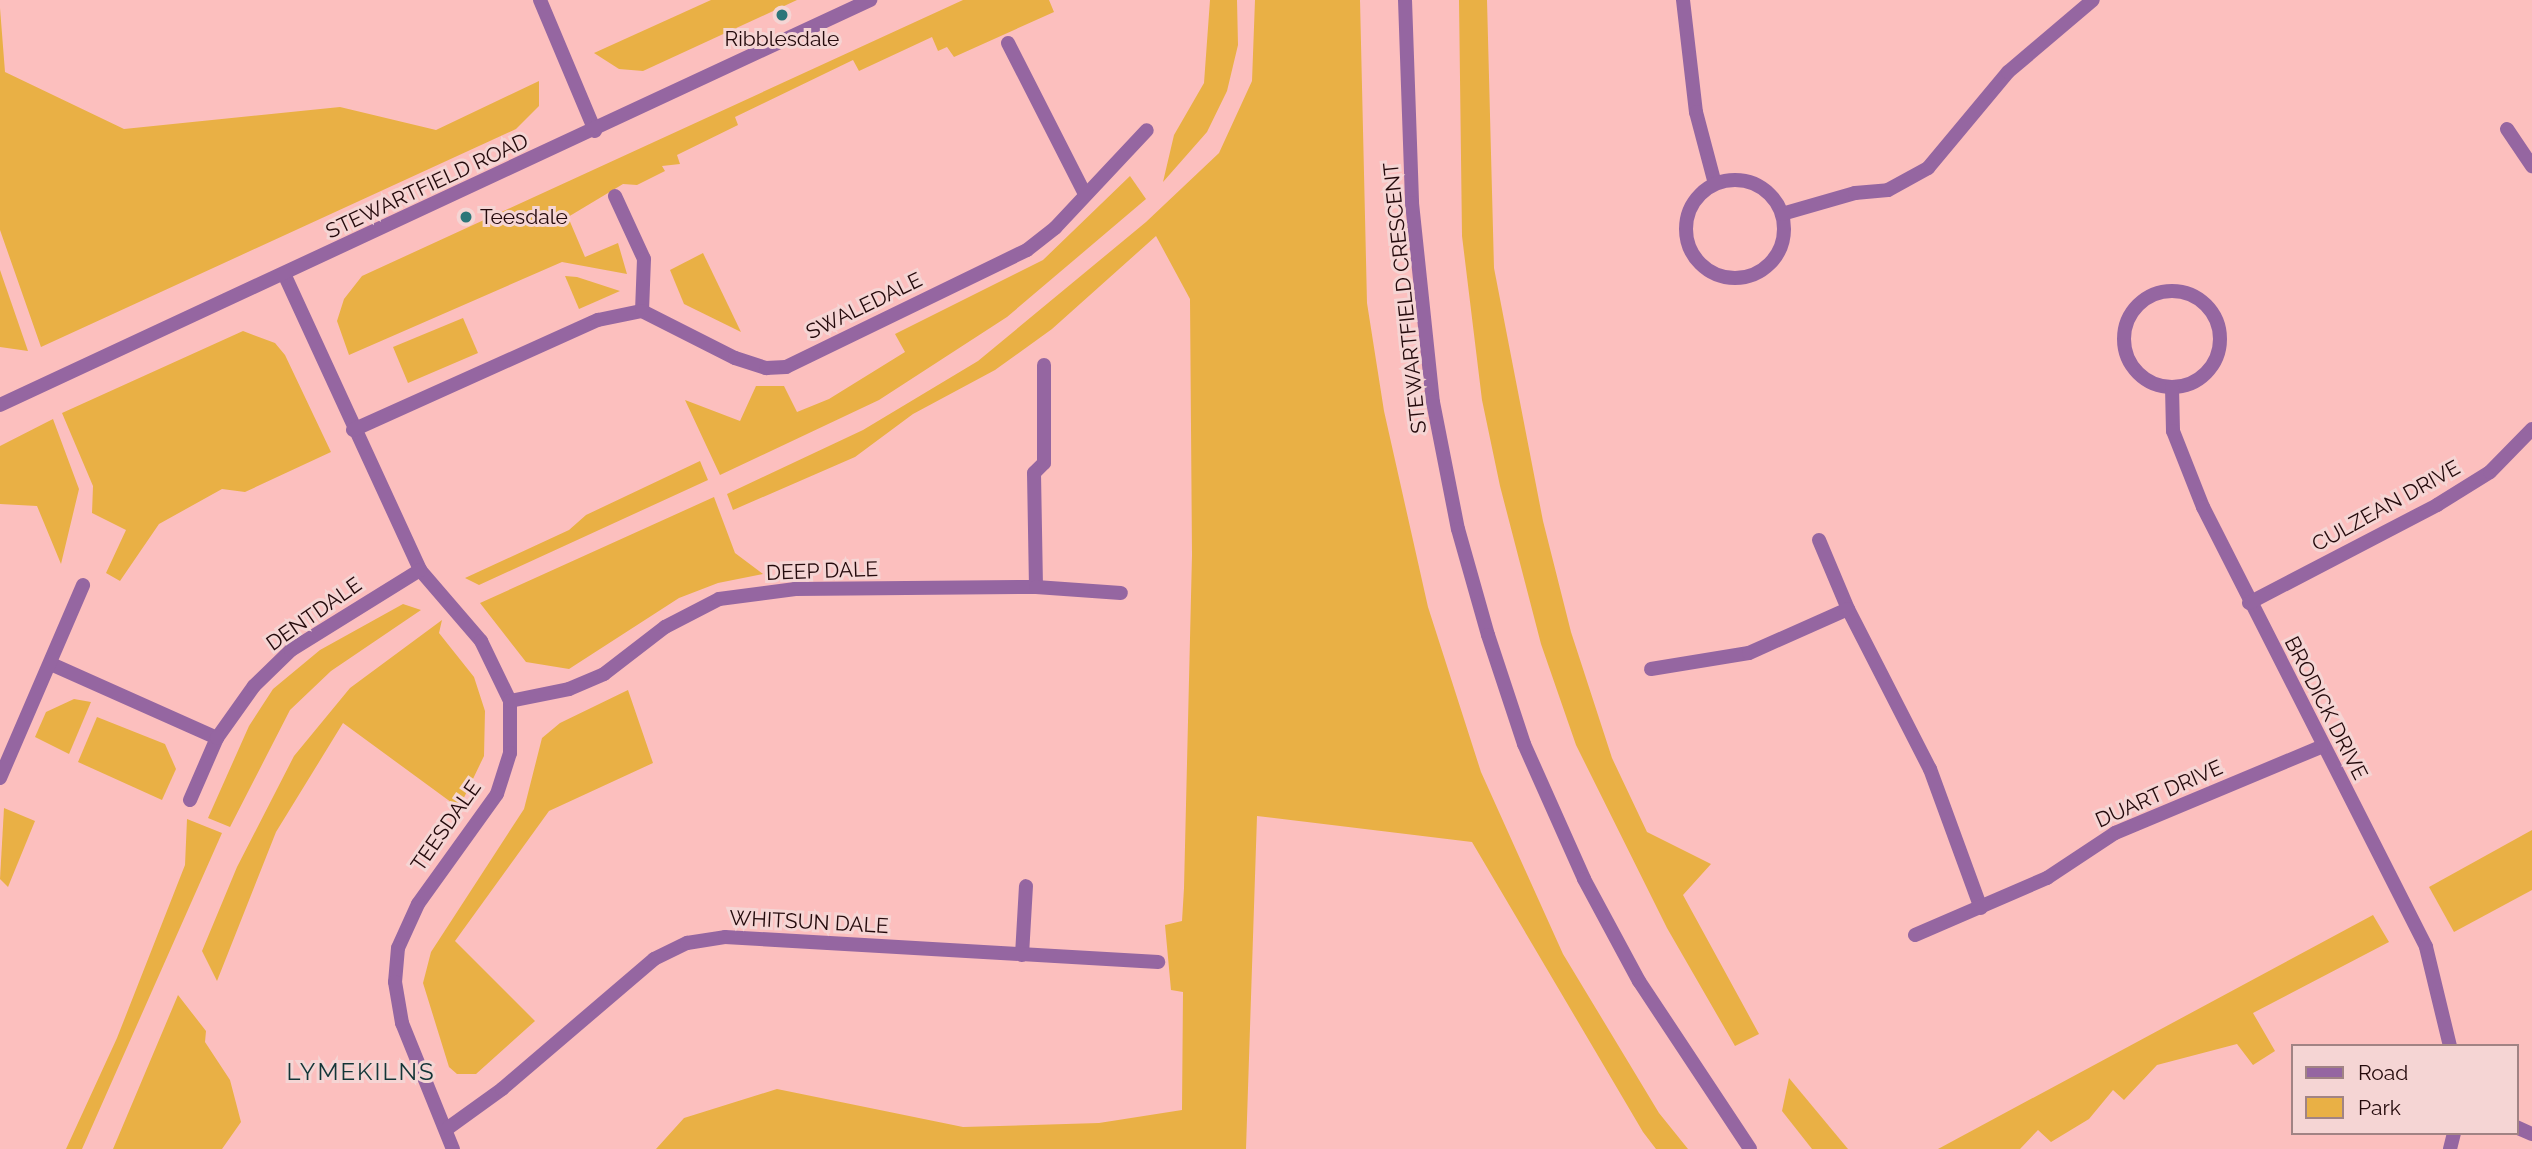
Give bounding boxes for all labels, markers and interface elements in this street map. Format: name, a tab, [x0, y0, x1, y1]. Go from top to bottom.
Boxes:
marker: Ribblesdale	[774, 7, 790, 23]
place label: Ribblesdale	[725, 26, 839, 52]
street label: STEWARTFIELD ROAD	[322, 128, 532, 244]
street label: STEWARTFIELD CRESCENT	[1378, 161, 1432, 435]
place label: Teesdale	[480, 204, 568, 230]
marker: Teesdale	[458, 209, 474, 225]
street label: SWALEDALE	[802, 267, 926, 345]
street label: CULZEAN DRIVE	[2308, 455, 2464, 557]
street label: DEEP DALE	[765, 556, 879, 586]
street label: DENTDALE	[261, 572, 367, 656]
street label: BRODICK DRIVE	[2279, 632, 2373, 784]
street label: DUART DRIVE	[2091, 755, 2227, 833]
street label: TEESDALE	[406, 776, 486, 876]
street label: WHITSUN DALE	[729, 905, 889, 939]
legend	[2290, 1044, 2518, 1135]
district label: LYMEKILNS	[288, 1058, 434, 1086]
text: Road	[2358, 1060, 2408, 1085]
text: Park	[2358, 1095, 2401, 1120]

